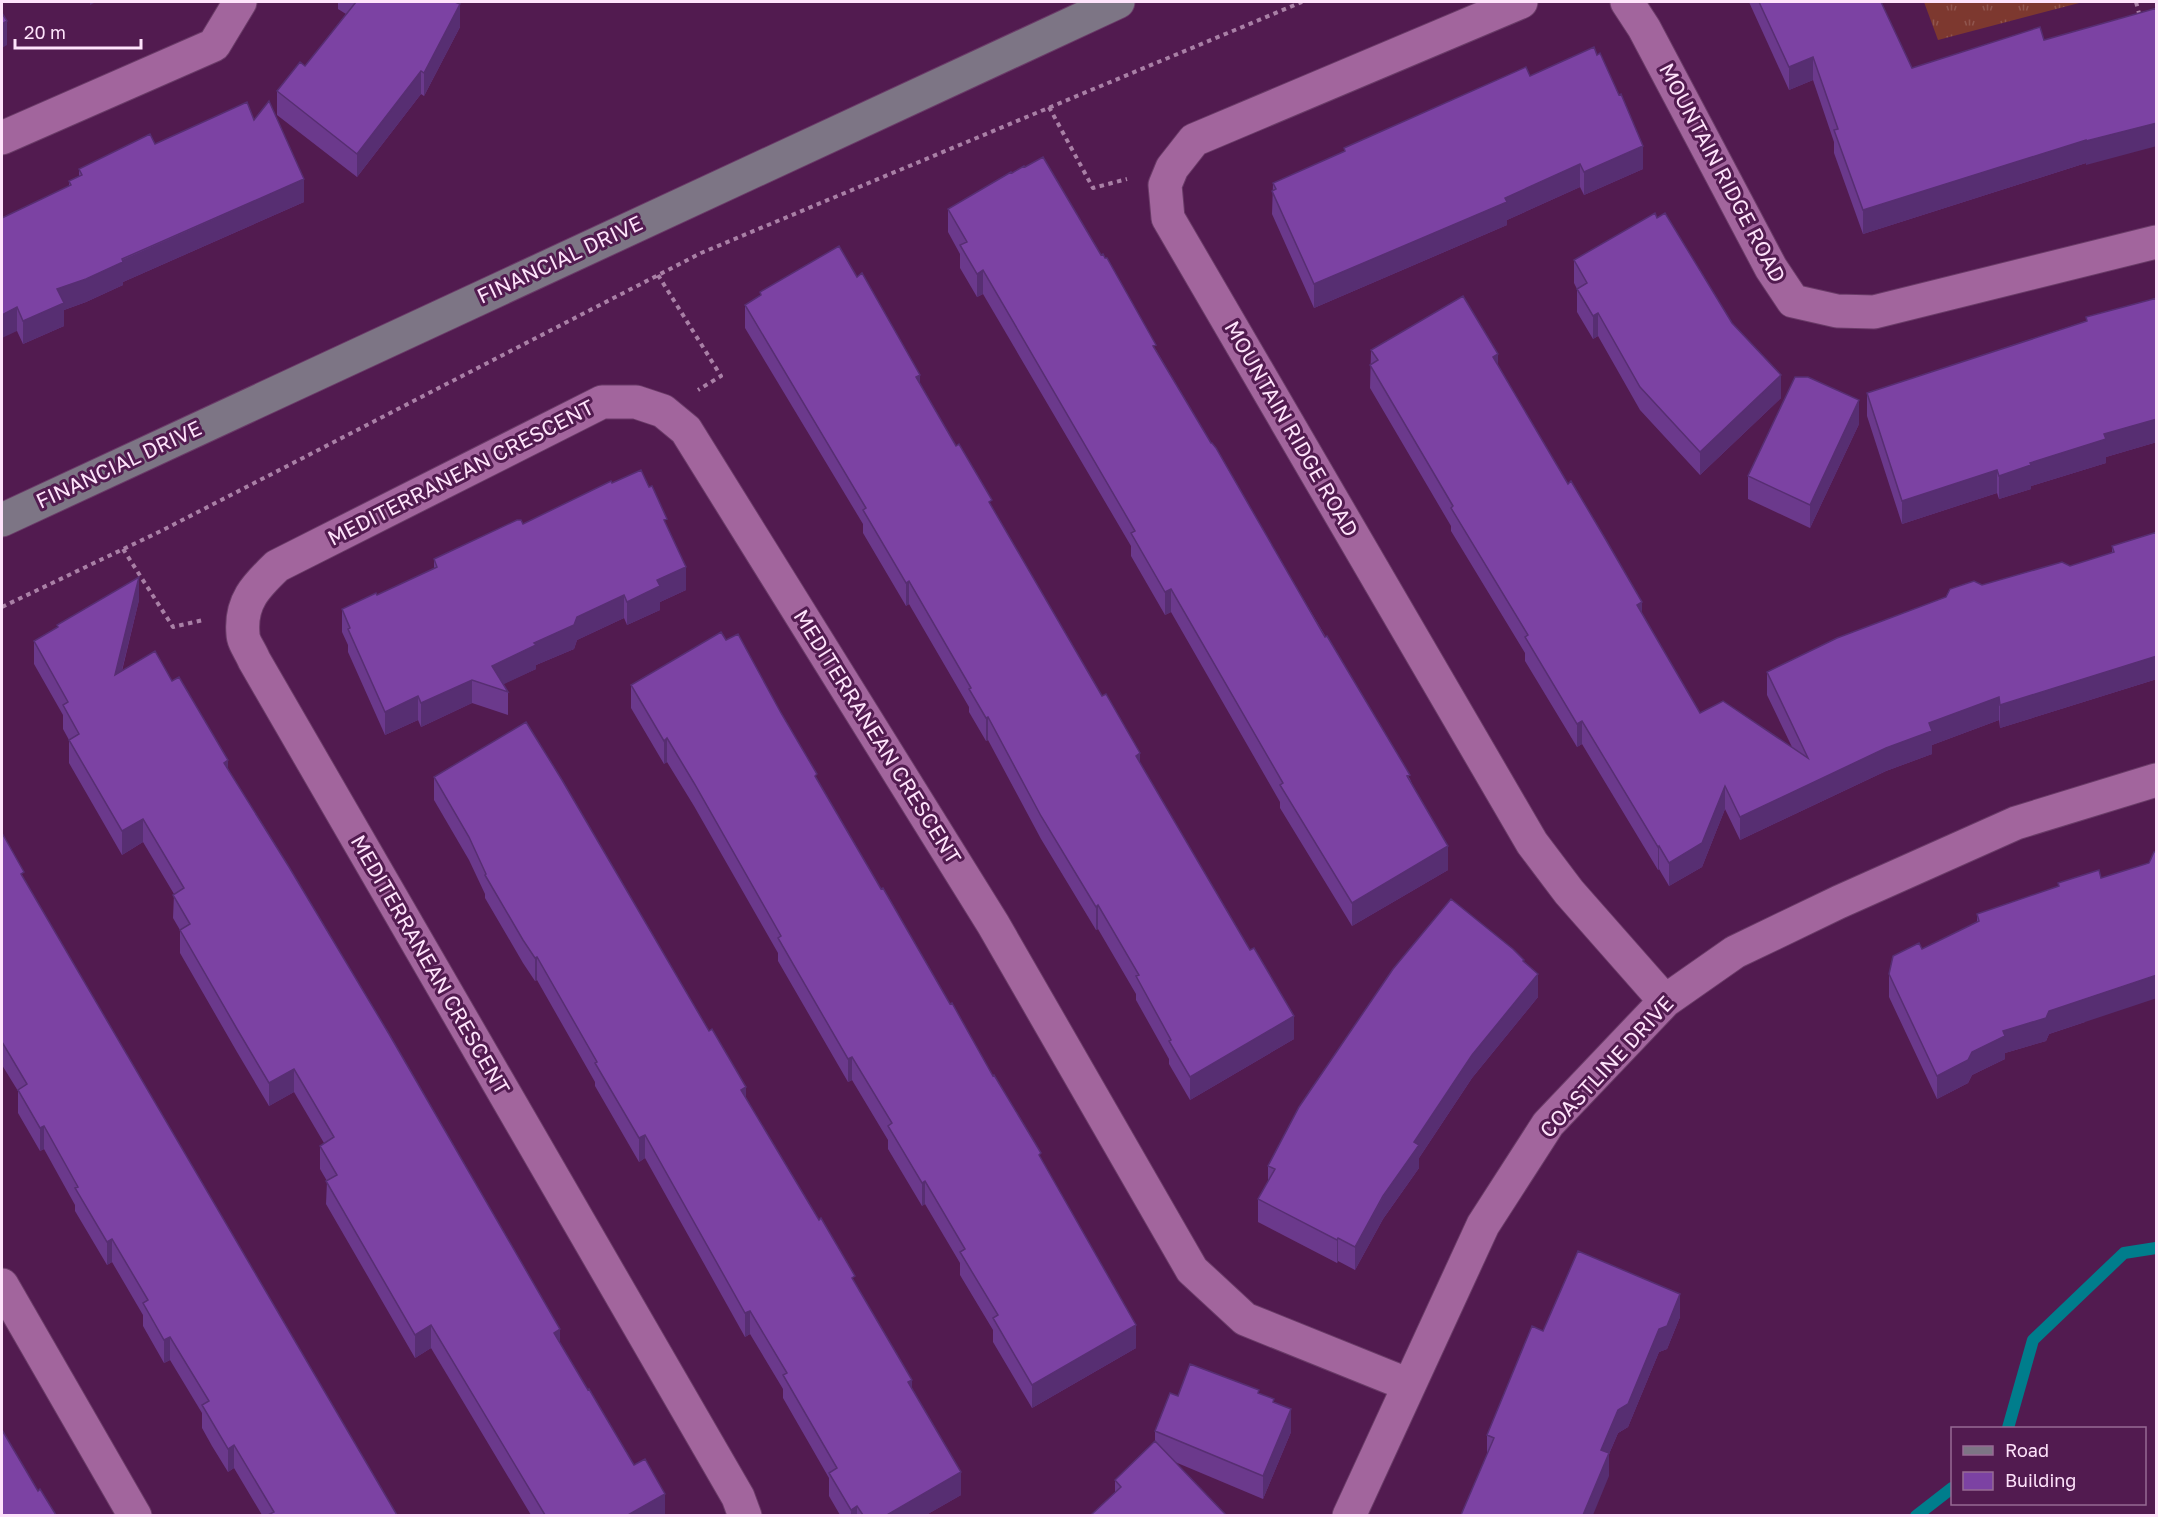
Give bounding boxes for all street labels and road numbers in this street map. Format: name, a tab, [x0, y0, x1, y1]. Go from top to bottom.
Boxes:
street label: MOUNTAIN RIDGE ROAD	[1654, 58, 1792, 287]
street label: FINANCIAL DRIVE	[473, 209, 647, 309]
street label: MOUNTAIN RIDGE ROAD	[1219, 316, 1364, 541]
street label: MEDITERRANEAN CRESCENT	[323, 393, 598, 551]
street label: FINANCIAL DRIVE	[32, 414, 206, 514]
street label: MEDITERRANEAN CRESCENT	[789, 604, 967, 869]
street label: MEDITERRANEAN CRESCENT	[346, 830, 516, 1099]
street label: COASTLINE DRIVE	[1534, 990, 1679, 1143]

